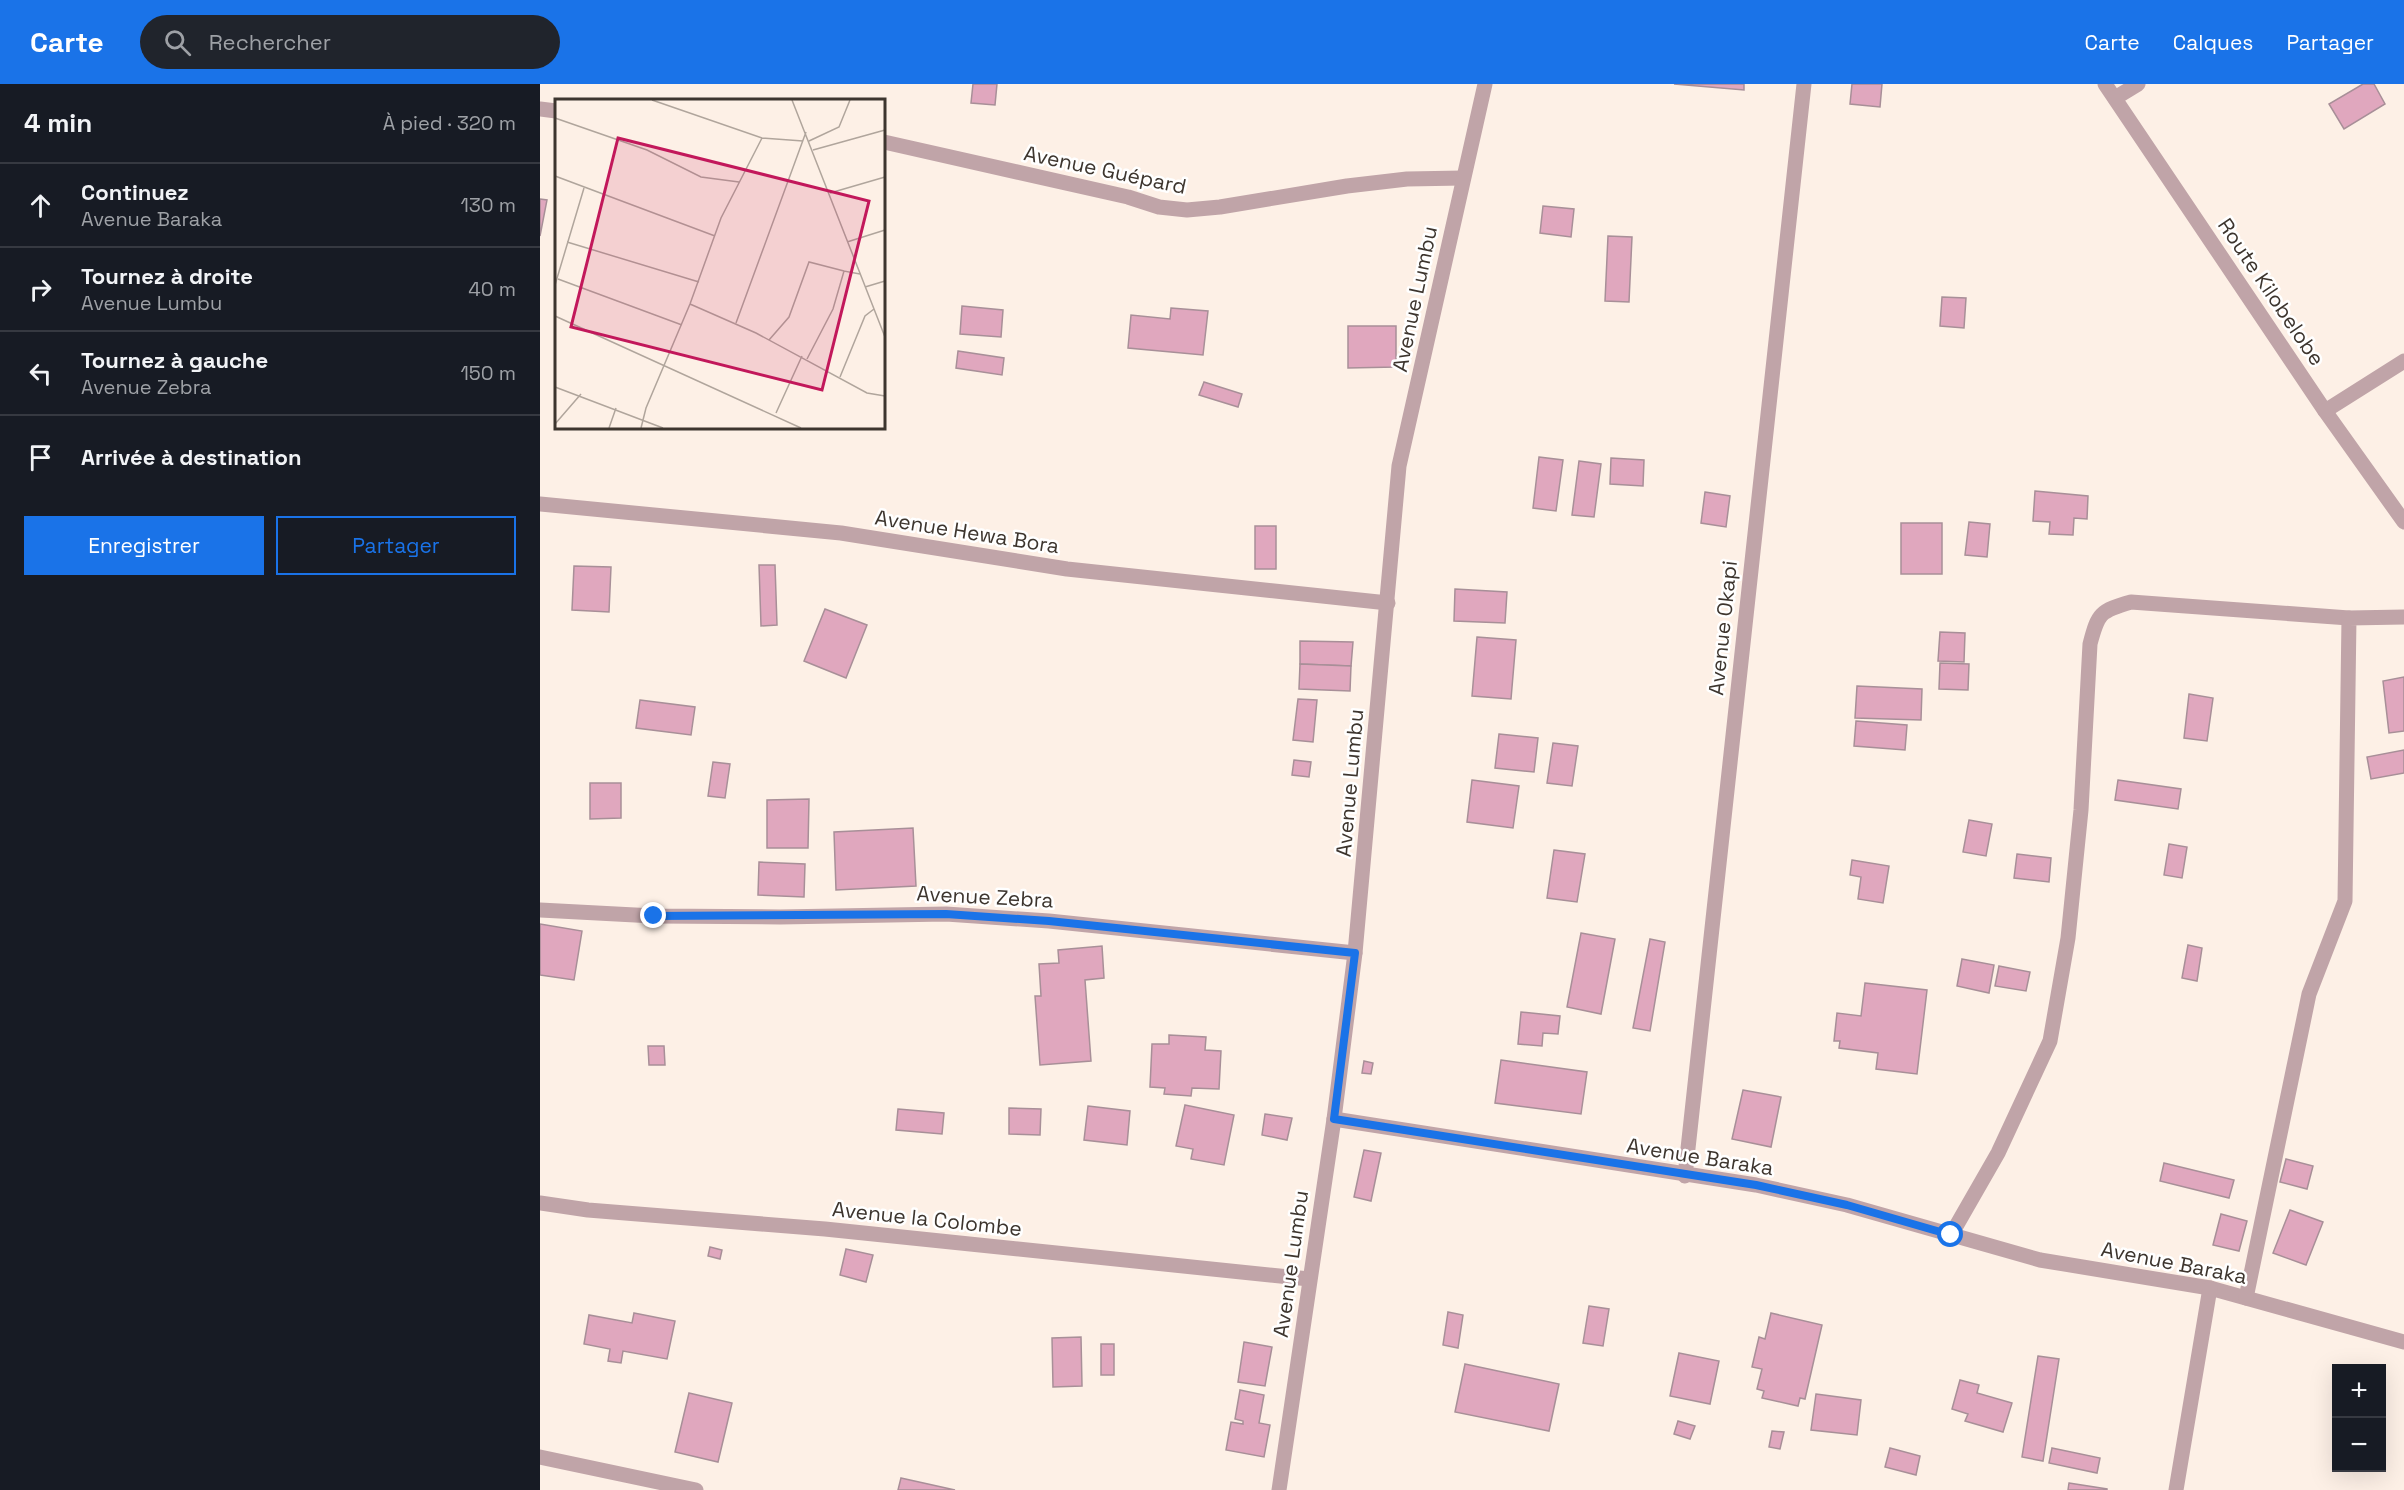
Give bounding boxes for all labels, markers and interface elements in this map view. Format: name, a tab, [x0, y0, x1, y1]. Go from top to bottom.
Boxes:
search box	[140, 15, 560, 69]
text: Carte	[30, 24, 104, 60]
icon: search	[161, 26, 194, 59]
text: Rechercher	[209, 28, 331, 56]
text: Carte	[2085, 29, 2140, 56]
text: Calques	[2173, 29, 2253, 56]
text: Partager	[2286, 29, 2374, 56]
inset map	[555, 99, 885, 429]
text: 4 min	[24, 106, 92, 140]
text: À pied · 320 m	[383, 110, 516, 136]
street label: Avenue Guépard	[1021, 139, 1189, 200]
text: Continuez	[81, 178, 189, 206]
icon: ahead	[24, 189, 57, 222]
text: 130 m	[460, 192, 516, 218]
text: Avenue Baraka	[81, 206, 222, 232]
street label: Route Kilobelobe	[2212, 213, 2331, 371]
street label: Avenue Lumbu	[1386, 224, 1443, 374]
text: Tournez à droite	[81, 262, 253, 290]
icon: right	[24, 273, 57, 306]
text: 40 m	[468, 276, 516, 302]
text: Avenue Lumbu	[81, 290, 222, 316]
text: Tournez à gauche	[81, 346, 268, 374]
icon: left	[24, 357, 57, 390]
text: 150 m	[461, 360, 516, 386]
text: Avenue Zebra	[81, 374, 211, 400]
icon: arrive	[24, 441, 57, 474]
text: Arrivée à destination	[81, 443, 302, 471]
street label: Avenue Hewa Bora	[873, 504, 1061, 559]
button: Enregistrer	[24, 516, 264, 575]
button: Partager	[276, 516, 516, 575]
street label: Avenue Okapi	[1702, 559, 1743, 697]
street label: Avenue Lumbu	[1330, 708, 1369, 858]
street label: Avenue Zebra	[916, 879, 1054, 914]
route end	[640, 902, 666, 928]
street label: Avenue Baraka	[1625, 1132, 1775, 1181]
street label: Avenue Lumbu	[1267, 1189, 1314, 1339]
street label: Avenue la Colombe	[831, 1195, 1023, 1242]
route start	[1937, 1221, 1963, 1247]
street label: Avenue Baraka	[2099, 1235, 2249, 1290]
map controls	[2332, 1364, 2386, 1472]
button: +	[2332, 1364, 2386, 1418]
button: −	[2332, 1418, 2386, 1472]

